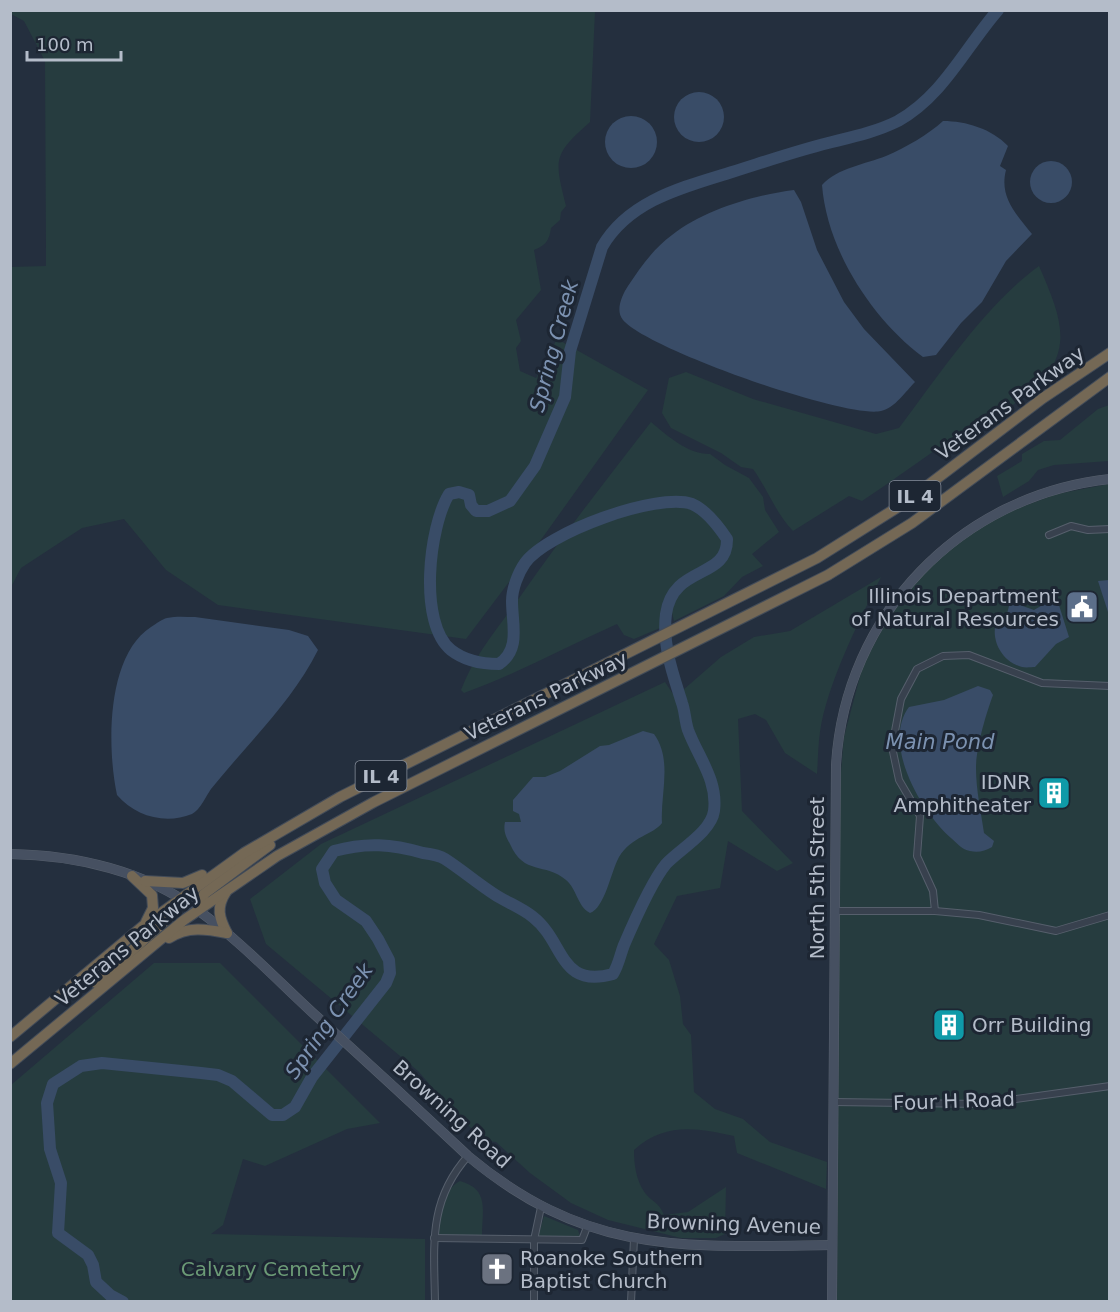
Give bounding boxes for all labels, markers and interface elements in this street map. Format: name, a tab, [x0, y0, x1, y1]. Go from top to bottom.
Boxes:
scale bar	[27, 24, 122, 62]
text: 100 m	[36, 34, 94, 55]
water label: Spring Creek	[525, 277, 583, 415]
street label: Veterans Parkway	[931, 341, 1089, 465]
road number: IL 4	[890, 481, 940, 511]
place label: Illinois Department of Natural Resources	[851, 584, 1059, 631]
public building icon: Illinois Department of Natural Resources	[1064, 589, 1100, 625]
street label: Veterans Parkway	[461, 646, 631, 746]
water label: Main Pond	[886, 730, 995, 754]
road number: IL 4	[356, 761, 406, 791]
place label: IDNR Amphitheater	[893, 770, 1032, 817]
building icon: IDNR Amphitheater	[1036, 775, 1072, 811]
street label: North 5th Street	[805, 797, 829, 959]
street label: Veterans Parkway	[50, 881, 204, 1011]
water label: Spring Creek	[280, 958, 378, 1083]
building icon: Orr Building	[931, 1007, 967, 1043]
place label: Orr Building	[972, 1013, 1091, 1037]
street label: Browning Road	[388, 1055, 516, 1173]
street label: Four H Road	[893, 1087, 1015, 1115]
street label: Browning Avenue	[646, 1209, 822, 1239]
place label: Roanoke Southern Baptist Church	[520, 1246, 703, 1293]
church icon: Roanoke Southern Baptist Church	[479, 1251, 515, 1287]
park label: Calvary Cemetery	[181, 1257, 361, 1281]

